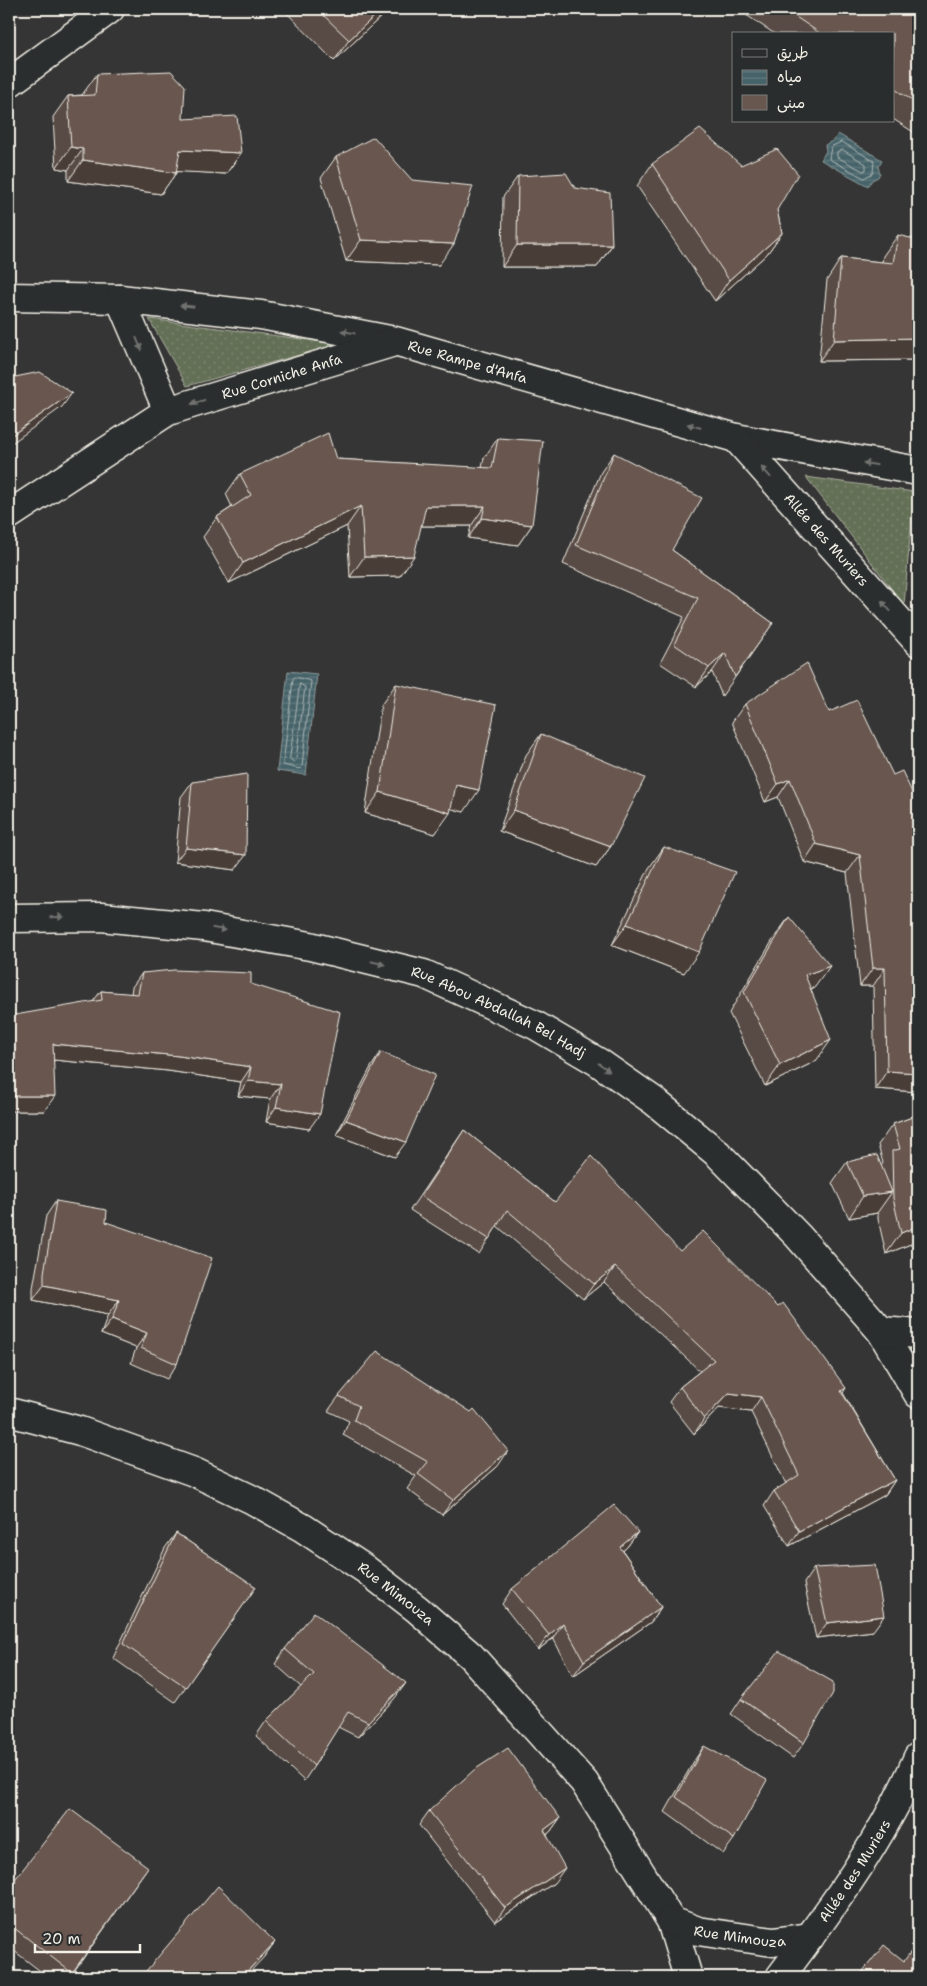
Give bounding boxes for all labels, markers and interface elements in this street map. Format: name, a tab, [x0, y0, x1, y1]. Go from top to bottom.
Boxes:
legend	[732, 32, 894, 122]
text: طريق	[777, 43, 809, 63]
text: مياه	[777, 67, 802, 87]
text: مبنى	[777, 93, 805, 113]
one-way arrow	[179, 302, 195, 310]
one-way arrow	[340, 328, 355, 336]
street label: Rue Rampe d'Anfa	[406, 336, 530, 387]
one-way arrow	[136, 337, 144, 351]
street label: Rue Corniche Anfa	[220, 349, 344, 403]
one-way arrow	[191, 398, 206, 406]
one-way arrow	[687, 422, 702, 430]
one-way arrow	[862, 460, 878, 468]
one-way arrow	[760, 466, 772, 478]
street label: Allée des Muriers	[780, 489, 873, 590]
one-way arrow	[881, 600, 892, 612]
one-way arrow	[50, 913, 66, 921]
one-way arrow	[212, 926, 228, 934]
one-way arrow	[371, 959, 386, 967]
street label: Rue Abou Abdallah Bel Hadj	[409, 962, 589, 1062]
one-way arrow	[597, 1062, 611, 1072]
street label: Rue Mimouza	[354, 1558, 438, 1629]
street label: Allée des Muriers	[815, 1816, 894, 1926]
scale bar	[35, 1921, 140, 1953]
street label: Rue Mimouza	[693, 1922, 787, 1951]
text: 20 m	[42, 1929, 81, 1949]

